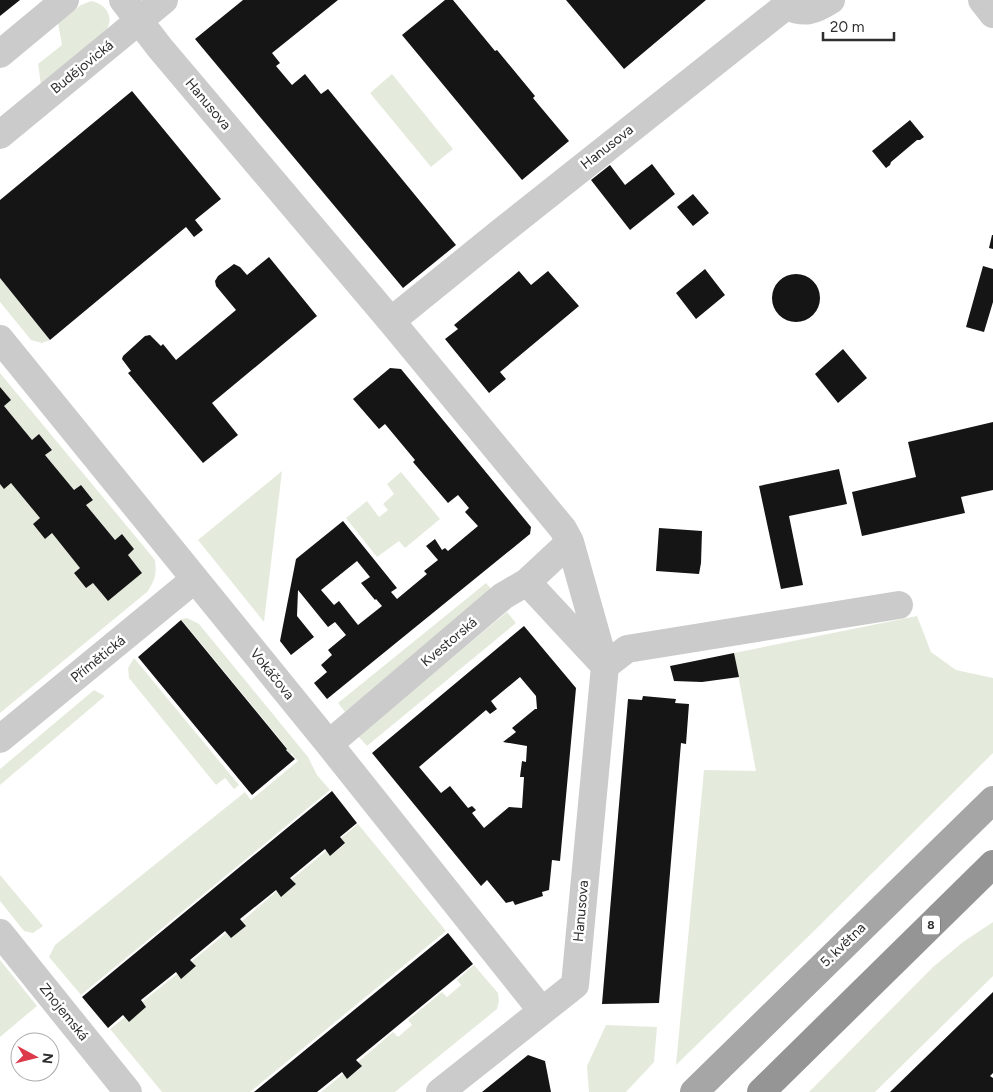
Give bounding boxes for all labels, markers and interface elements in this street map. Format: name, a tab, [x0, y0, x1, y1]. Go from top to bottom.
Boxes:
scale bar	[823, 10, 894, 42]
text: 20 m	[830, 18, 864, 36]
street label: Budějovická	[47, 37, 117, 97]
street label: Hanusova	[182, 75, 234, 133]
street label: Hanusova	[577, 121, 637, 173]
street label: Kvestorská	[417, 614, 481, 670]
street label: Přímětická	[67, 632, 129, 686]
street label: Vokáčova	[246, 645, 298, 703]
street label: Hanusova	[570, 879, 592, 943]
road number: 8	[922, 916, 940, 934]
street label: 5. května	[817, 919, 869, 971]
street label: Znojemská	[36, 980, 92, 1044]
north arrow	[10, 1032, 60, 1082]
text: N	[38, 1052, 57, 1065]

